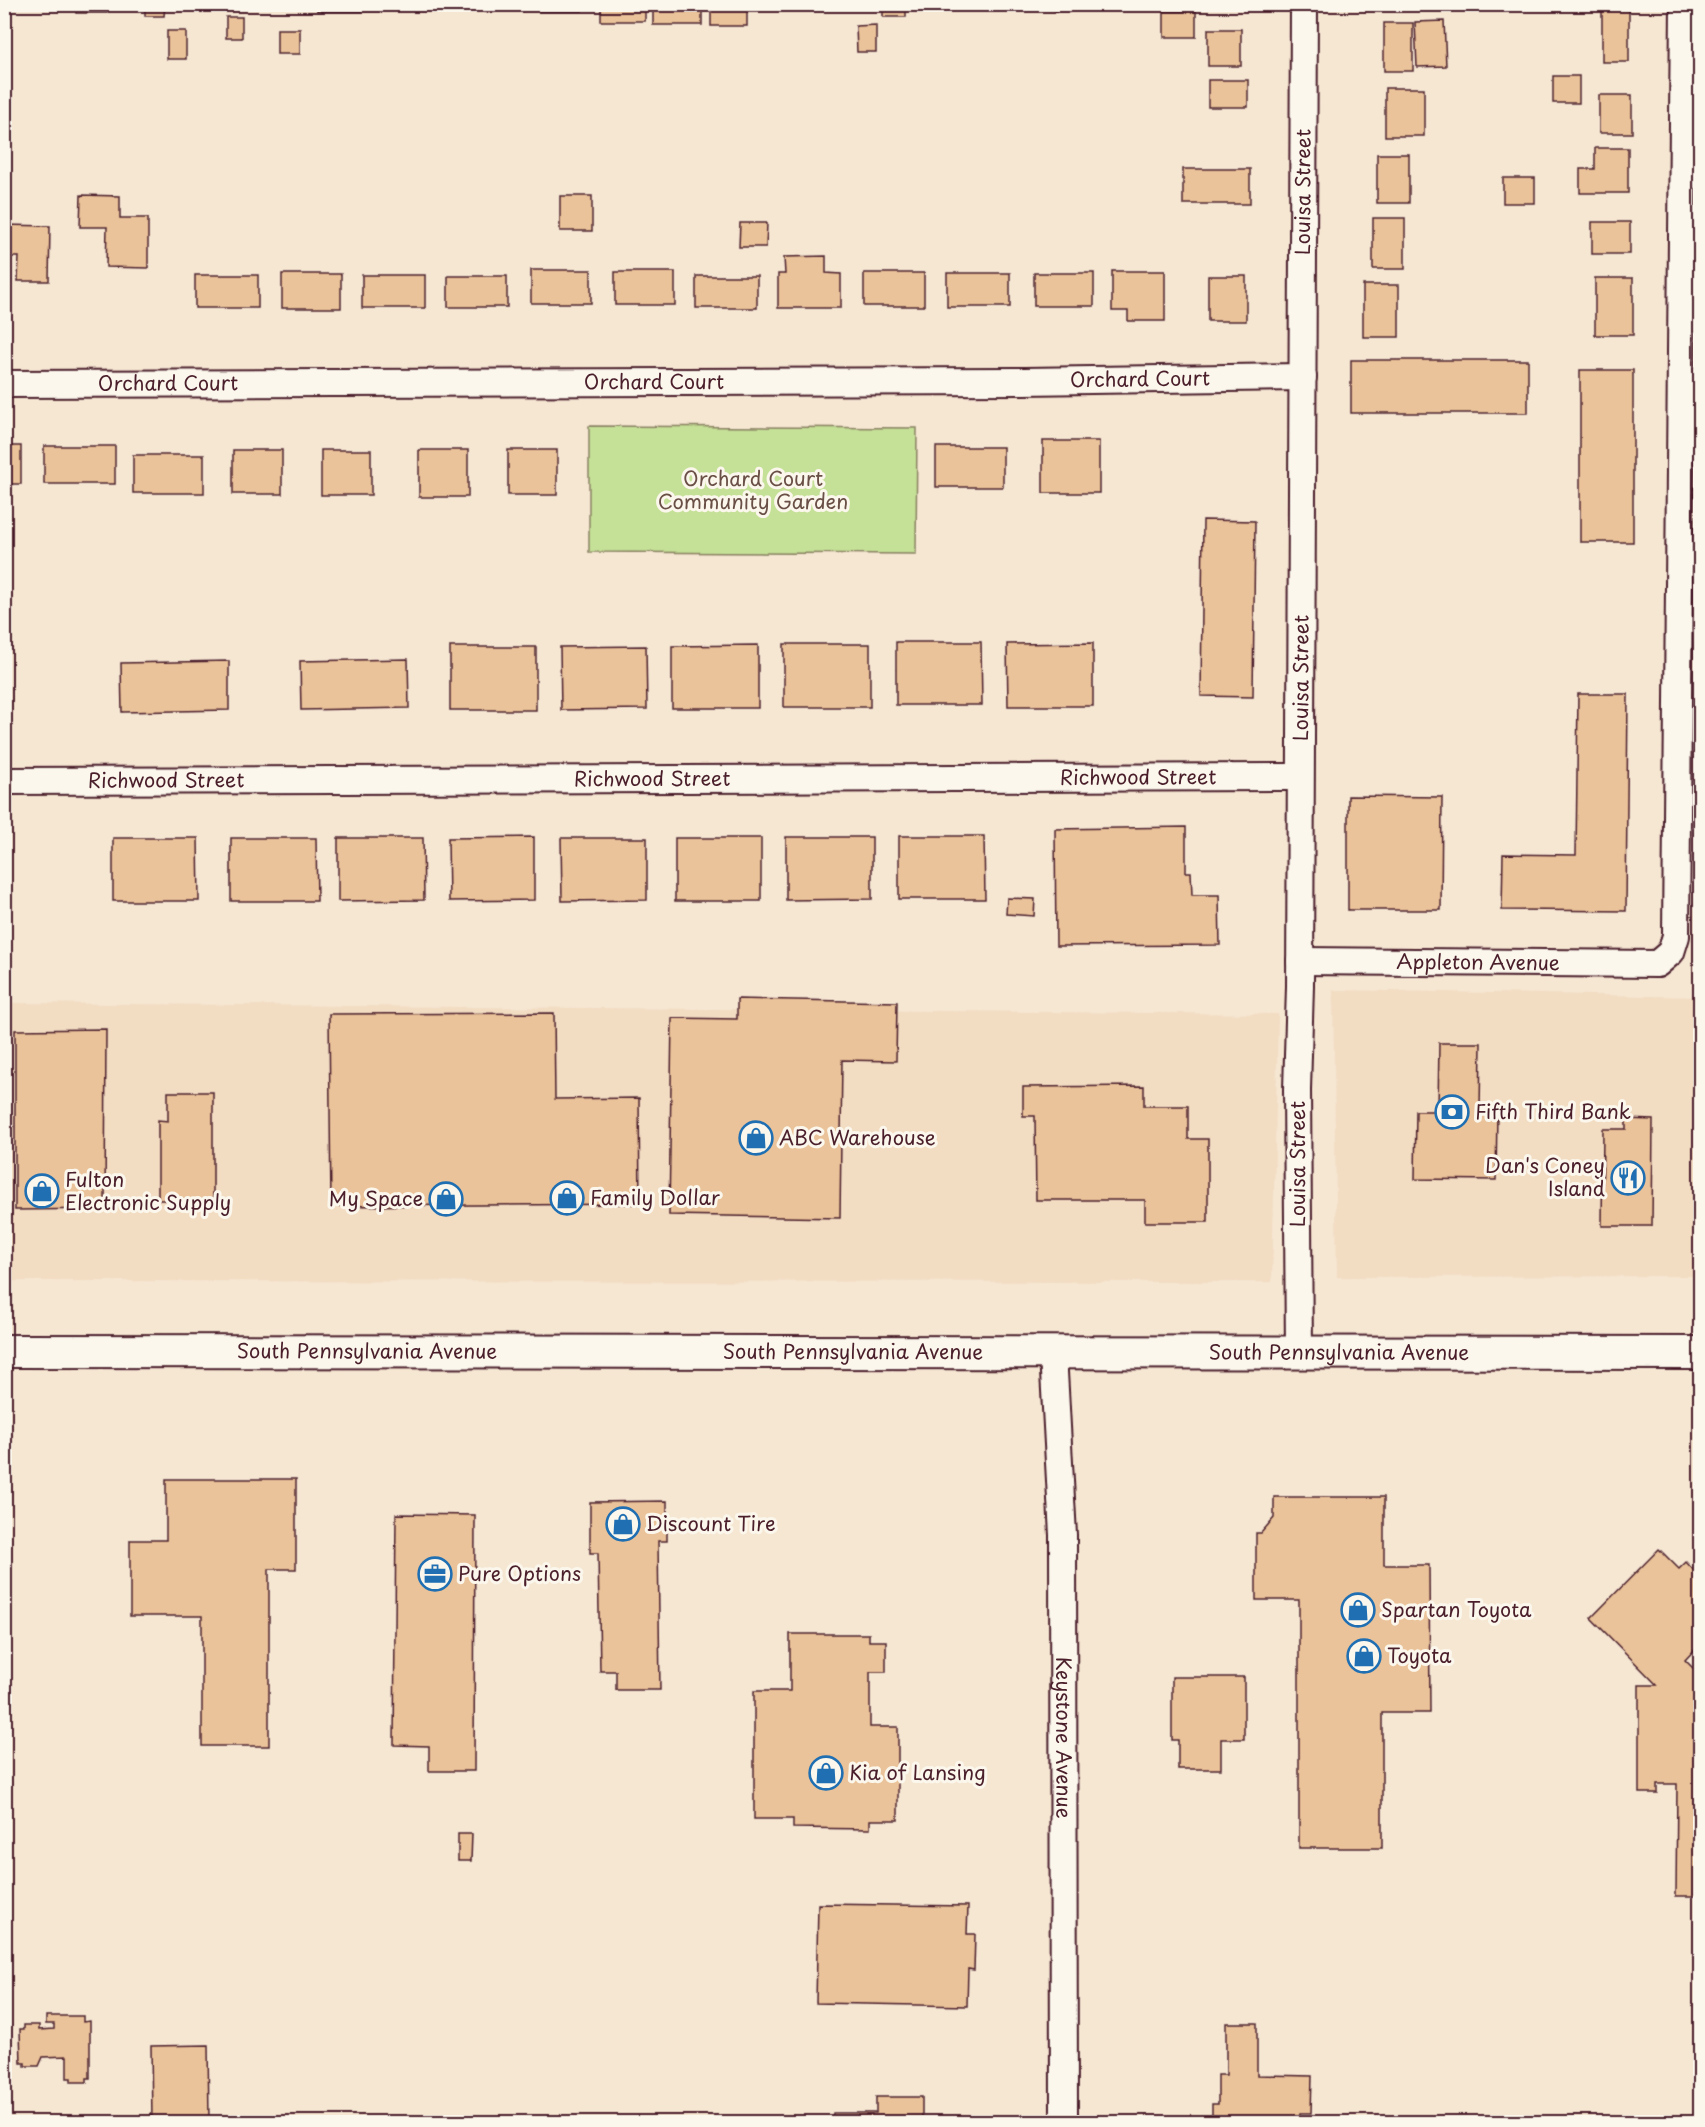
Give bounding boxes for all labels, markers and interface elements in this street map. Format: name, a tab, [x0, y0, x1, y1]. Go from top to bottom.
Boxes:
street label: Louisa Street	[1287, 129, 1317, 255]
street label: Orchard Court	[1070, 362, 1210, 394]
street label: Orchard Court	[584, 366, 724, 396]
street label: Orchard Court	[98, 367, 238, 398]
park label: Orchard Court Community Garden	[658, 463, 848, 516]
street label: Louisa Street	[1285, 615, 1316, 741]
street label: Richwood Street	[1060, 761, 1216, 792]
street label: Richwood Street	[574, 763, 730, 793]
street label: Richwood Street	[88, 764, 244, 795]
street label: Appleton Avenue	[1396, 946, 1560, 977]
bank icon: Fifth Third Bank	[1434, 1094, 1470, 1130]
place label: Fifth Third Bank	[1475, 1096, 1631, 1126]
street label: Louisa Street	[1282, 1101, 1312, 1227]
shop icon: ABC Warehouse	[738, 1120, 774, 1156]
place label: ABC Warehouse	[779, 1122, 936, 1152]
place label: Dan's Coney Island	[1485, 1150, 1605, 1203]
restaurant icon: Dan's Coney Island	[1610, 1160, 1646, 1196]
place label: Fulton Electronic Supply	[65, 1164, 231, 1217]
shop icon: Fulton Electronic Supply	[24, 1173, 60, 1209]
shop icon: Family Dollar	[549, 1180, 585, 1216]
shop icon: My Space	[428, 1181, 464, 1217]
place label: Family Dollar	[590, 1182, 720, 1212]
place label: My Space	[329, 1183, 423, 1213]
street label: South Pennsylvania Avenue	[237, 1335, 497, 1366]
street label: South Pennsylvania Avenue	[723, 1336, 983, 1366]
street label: South Pennsylvania Avenue	[1209, 1336, 1469, 1367]
shop icon: Discount Tire	[605, 1506, 641, 1542]
place label: Discount Tire	[646, 1508, 776, 1538]
office icon: Pure Options	[417, 1556, 453, 1592]
place label: Pure Options	[458, 1558, 581, 1588]
shop icon: Spartan Toyota	[1340, 1592, 1376, 1628]
place label: Spartan Toyota	[1381, 1594, 1532, 1624]
shop icon: Toyota	[1346, 1638, 1382, 1674]
place label: Toyota	[1387, 1640, 1452, 1670]
street label: Keystone Avenue	[1049, 1657, 1079, 1819]
shop icon: Kia of Lansing	[808, 1755, 844, 1791]
place label: Kia of Lansing	[849, 1757, 986, 1787]

